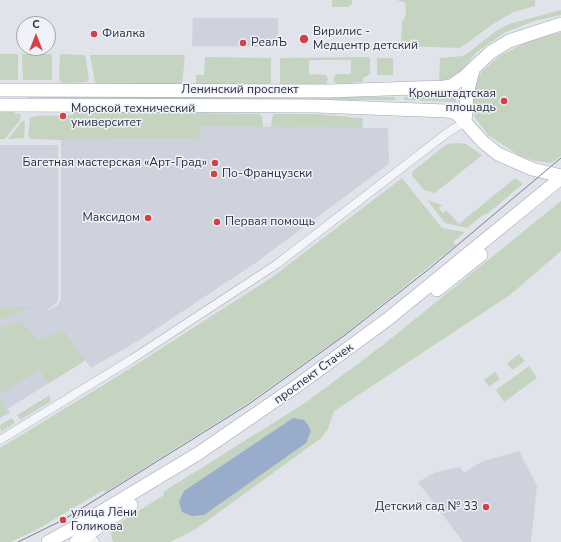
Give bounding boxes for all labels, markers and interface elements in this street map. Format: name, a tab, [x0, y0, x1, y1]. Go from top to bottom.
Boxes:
north arrow	[16, 16, 56, 56]
text: С	[32, 17, 40, 32]
place label: Вирилис - Медцентр детский	[313, 25, 418, 53]
place label: Фиалка	[102, 27, 145, 41]
marker: Фиалка	[89, 29, 99, 39]
marker: Вирилис - Медцентр детский	[298, 33, 310, 45]
place label: РеалЪ	[251, 36, 287, 50]
marker: РеалЪ	[238, 38, 248, 48]
street label: Ленинский проспект	[181, 83, 299, 97]
place label: Кронштадтская площадь	[409, 87, 496, 115]
marker: Кронштадтская площадь	[499, 96, 509, 106]
place label: Морской технический университет	[71, 102, 195, 130]
marker: Морской технический университет	[58, 111, 68, 121]
place label: Багетная мастерская «Арт-Град»	[22, 156, 207, 170]
marker: Багетная мастерская «Арт-Град»	[210, 158, 220, 168]
place label: По-Французски	[222, 167, 312, 181]
marker: По-Французски	[209, 169, 219, 179]
place label: Максидом	[82, 211, 140, 225]
marker: Максидом	[143, 213, 153, 223]
place label: Первая помощь	[225, 215, 315, 229]
marker: Первая помощь	[212, 217, 222, 227]
street label: проспект Стачек	[272, 341, 356, 407]
place label: Детский сад № 33	[375, 500, 478, 514]
marker: Детский сад № 33	[481, 502, 491, 512]
place label: улица Лёни Голикова	[71, 506, 137, 534]
marker: улица Лёни Голикова	[58, 515, 68, 525]

